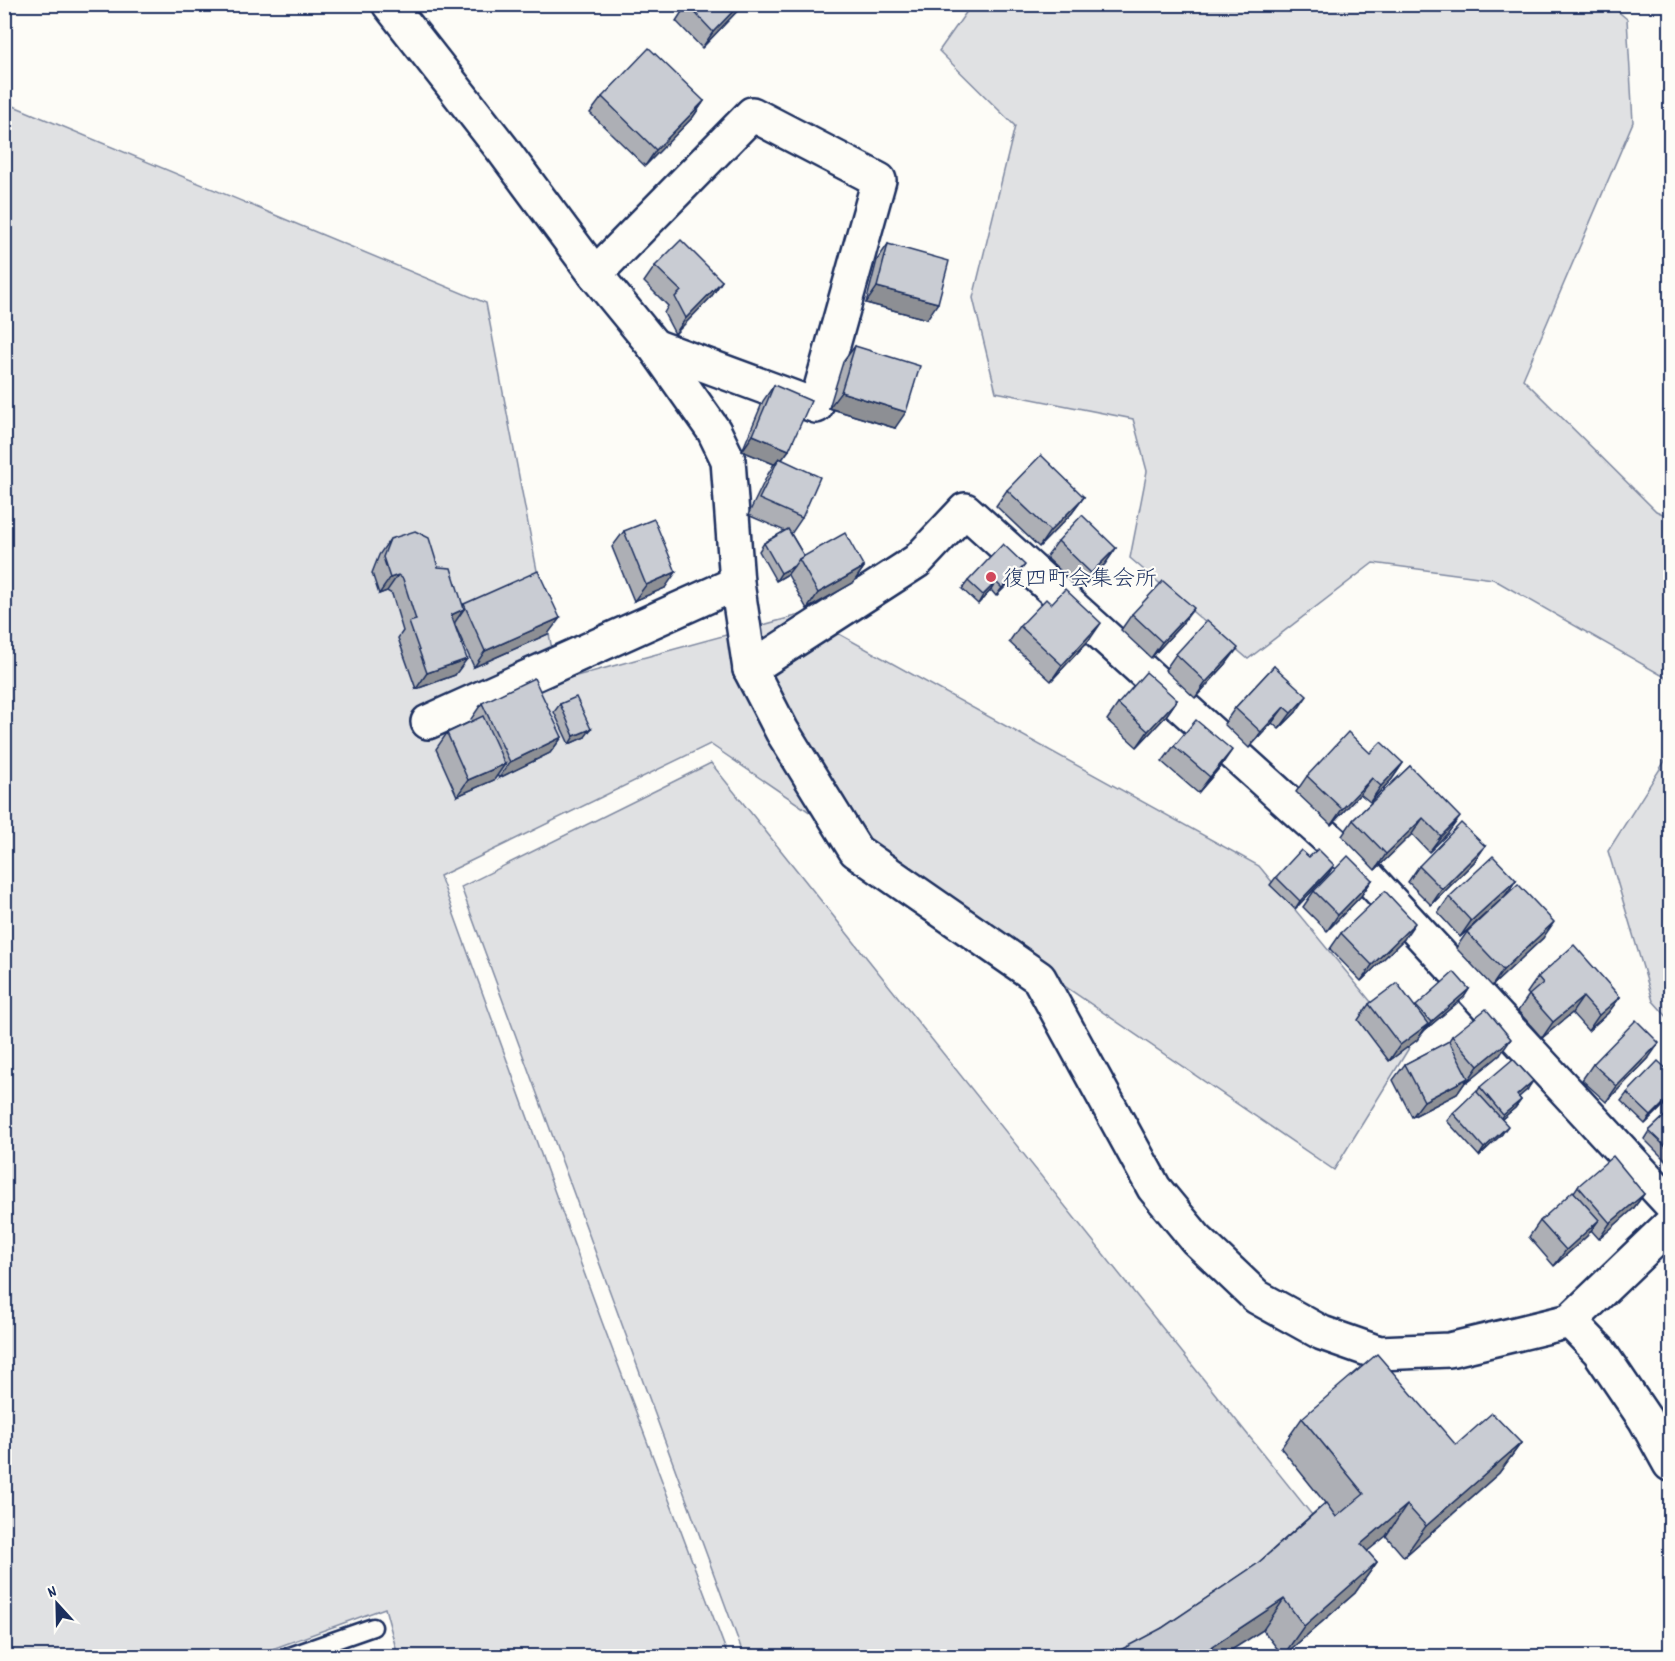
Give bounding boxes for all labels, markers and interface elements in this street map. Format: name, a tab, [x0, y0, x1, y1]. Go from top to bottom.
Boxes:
place label: 復四町会集会所	[1003, 565, 1157, 596]
marker: 復四町会集会所	[984, 570, 998, 584]
north arrow	[27, 1574, 87, 1634]
text: N	[44, 1580, 60, 1605]

